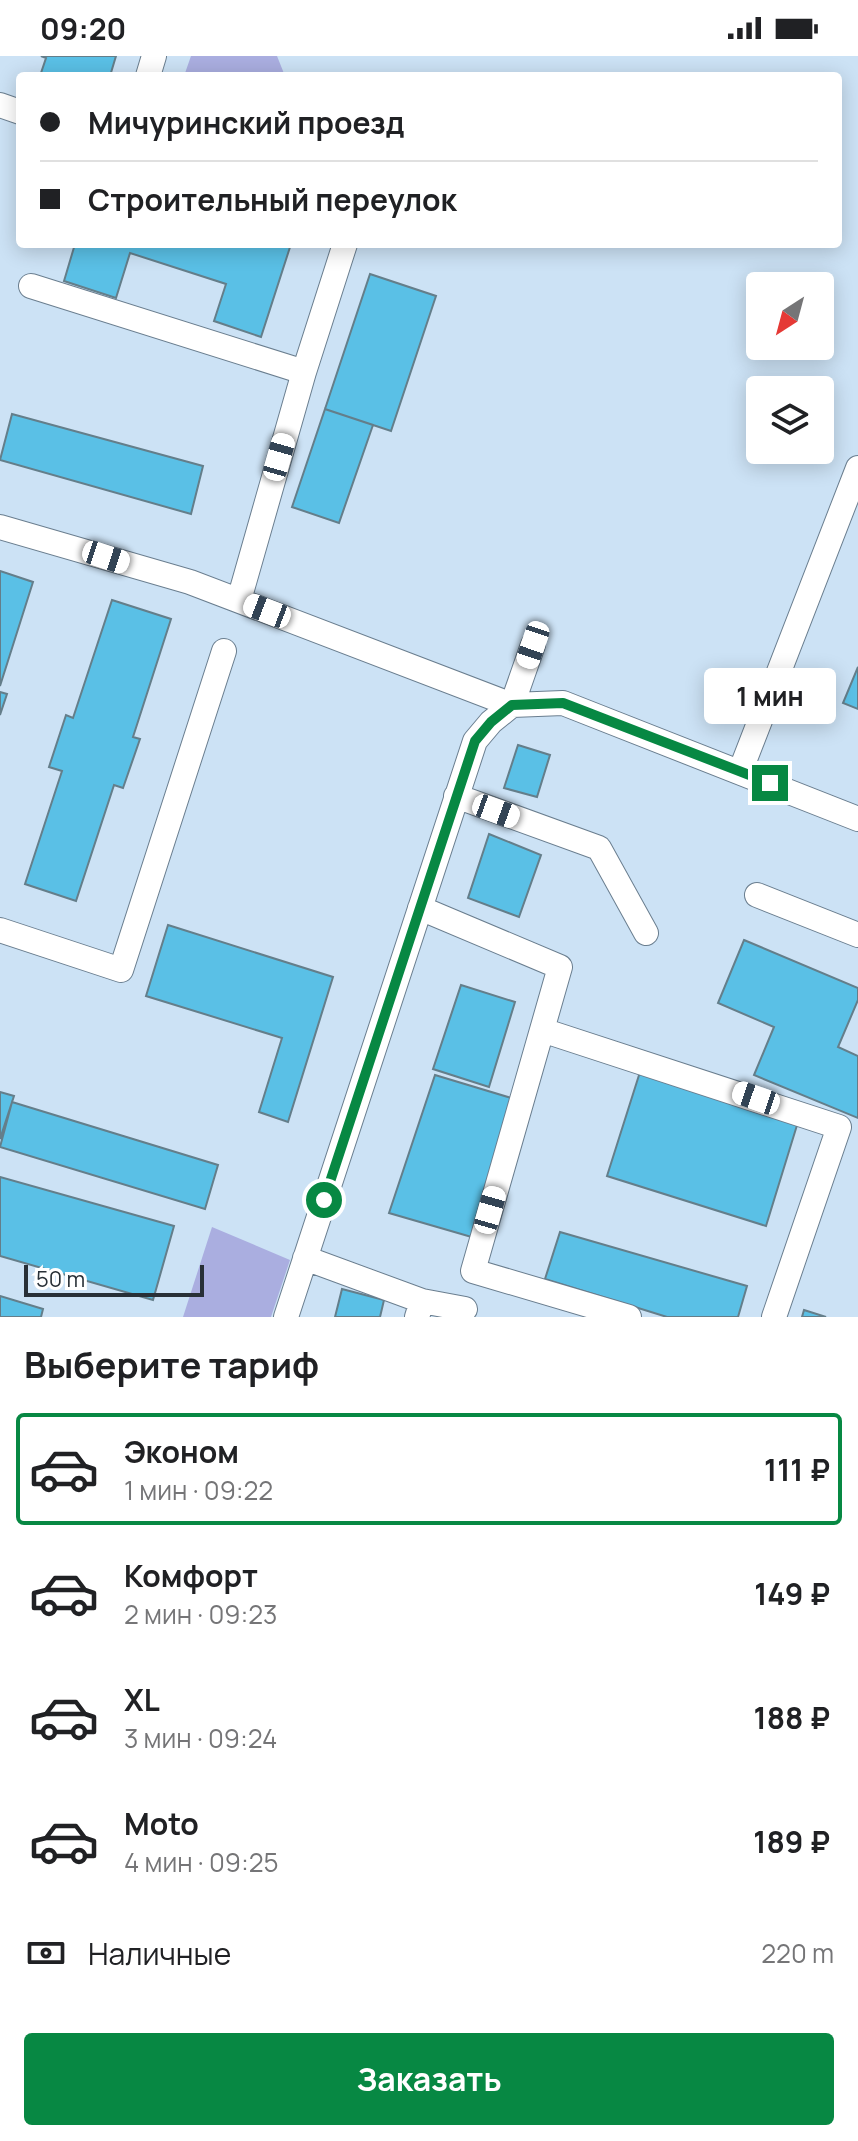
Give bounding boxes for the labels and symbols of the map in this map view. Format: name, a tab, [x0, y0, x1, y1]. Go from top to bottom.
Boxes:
north arrow	[746, 272, 834, 360]
car	[261, 431, 297, 483]
car	[79, 538, 133, 576]
car	[240, 591, 294, 631]
car	[514, 618, 552, 672]
callout: 1 мин	[704, 667, 836, 723]
route end	[752, 765, 788, 801]
car	[469, 792, 523, 830]
car	[729, 1079, 783, 1117]
route start	[306, 1182, 342, 1218]
car	[472, 1184, 508, 1236]
scale bar	[24, 1261, 204, 1297]

